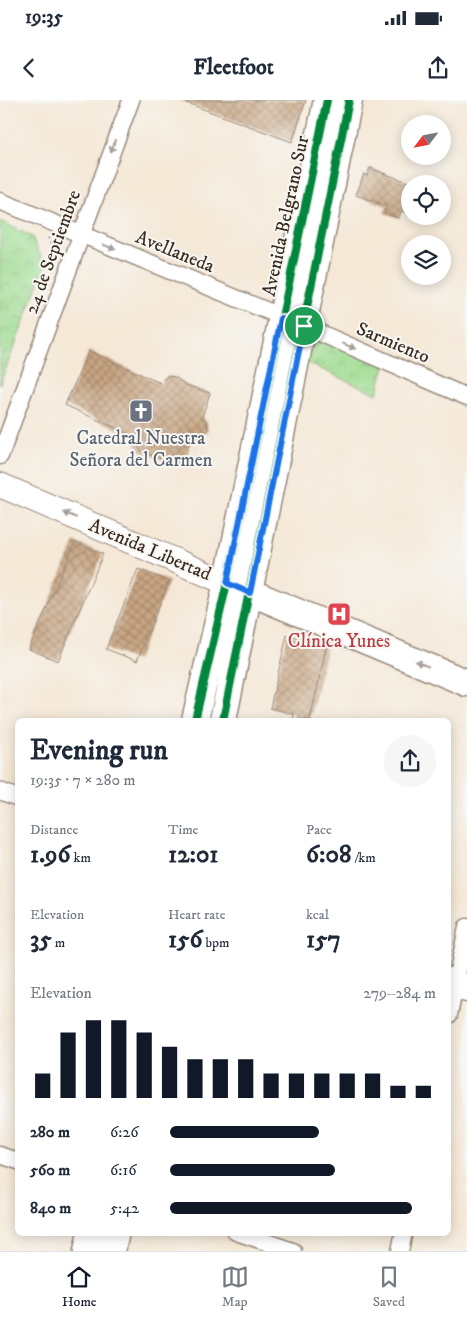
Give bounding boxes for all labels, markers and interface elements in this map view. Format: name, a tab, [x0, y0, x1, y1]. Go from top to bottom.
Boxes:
text: 19:35	[25, 6, 63, 29]
icon: back	[15, 54, 43, 82]
text: Fleetfoot	[193, 54, 274, 81]
icon: share	[424, 54, 452, 82]
north arrow	[401, 115, 451, 165]
map controls	[401, 115, 451, 285]
street label: Avenida Belgrano Sur	[258, 134, 314, 298]
one-way arrow	[109, 138, 116, 153]
button: locate	[401, 175, 451, 225]
street label: 24 de Septiembre	[20, 187, 86, 317]
street label: Avellaneda	[132, 226, 218, 278]
button: layers	[401, 235, 451, 285]
one-way arrow	[102, 244, 117, 251]
pin	[283, 305, 325, 347]
icon: arrive	[290, 312, 318, 340]
street label: Sarmiento	[353, 317, 433, 369]
one-way arrow	[342, 342, 356, 350]
church icon: Catedral Nuestra Señora del Carmen	[128, 398, 154, 424]
place label: Catedral Nuestra Señora del Carmen	[70, 427, 213, 472]
one-way arrow	[63, 511, 77, 519]
street label: Avenida Libertad	[85, 514, 215, 586]
hospital icon: Clínica Yunes	[326, 601, 352, 627]
place label: Clínica Yunes	[288, 630, 390, 653]
one-way arrow	[415, 660, 429, 668]
text: Evening run	[30, 733, 168, 768]
button: share	[384, 735, 436, 787]
text: 19:35 · 7 × 280 m	[30, 770, 135, 790]
text: Distance	[30, 821, 78, 839]
text: Time	[168, 821, 198, 839]
text: Pace	[306, 821, 332, 839]
text: 1.96	[30, 839, 71, 870]
text: 12:01	[168, 839, 219, 870]
text: 6:08	[306, 839, 352, 870]
text: km	[71, 849, 91, 867]
text: /km	[352, 849, 376, 867]
text: Elevation	[30, 906, 84, 924]
text: Heart rate	[168, 906, 225, 924]
text: kcal	[306, 906, 329, 924]
text: 35	[30, 924, 52, 955]
text: 156	[168, 924, 202, 955]
text: 157	[306, 924, 341, 955]
text: m	[52, 934, 65, 952]
text: bpm	[202, 934, 230, 952]
text: Elevation	[30, 983, 92, 1003]
text: 279–284 m	[363, 983, 436, 1003]
text: 280 m	[30, 1122, 70, 1142]
text: 6:26	[110, 1122, 139, 1142]
text: 560 m	[30, 1160, 70, 1180]
text: 6:16	[110, 1160, 137, 1180]
text: 840 m	[30, 1198, 71, 1218]
text: 5:42	[110, 1198, 139, 1218]
tab: Home	[62, 1263, 97, 1311]
tab: Map	[221, 1263, 249, 1311]
tab: Saved	[373, 1263, 405, 1311]

